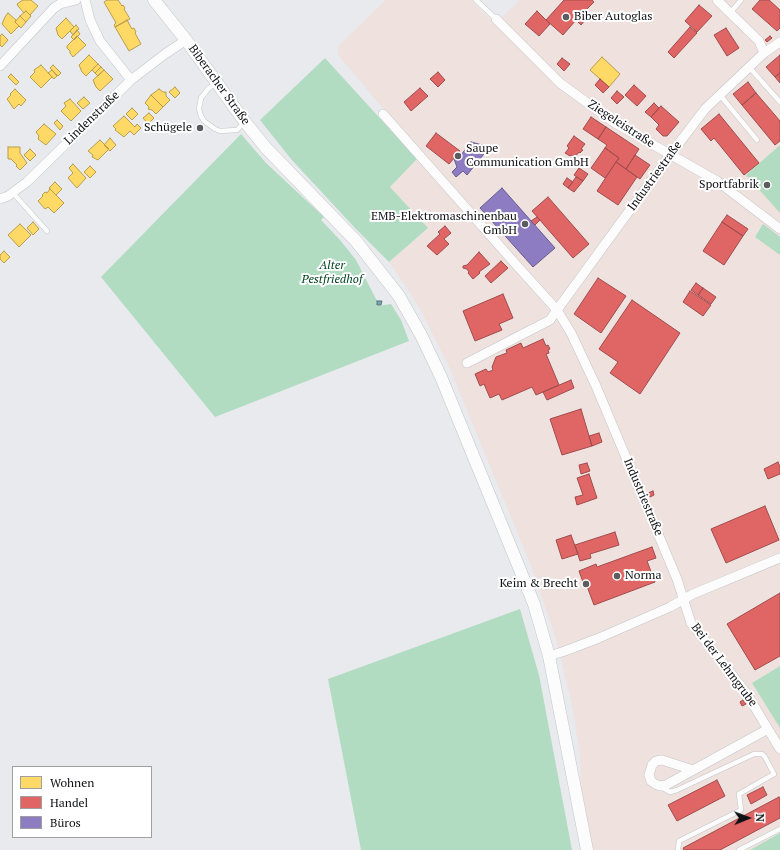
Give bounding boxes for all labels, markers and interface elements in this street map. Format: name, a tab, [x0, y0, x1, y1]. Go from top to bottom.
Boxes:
place label: Biber Autoglas	[574, 10, 652, 24]
marker: Biber Autoglas	[561, 12, 571, 22]
street label: Biberacher Straße	[185, 42, 253, 128]
street label: Lindenstraße	[61, 88, 123, 148]
street label: Ziegeleistraße	[585, 97, 657, 151]
place label: Schügele	[144, 121, 192, 135]
marker: Schügele	[195, 123, 205, 133]
street label: Industriestraße	[625, 138, 685, 214]
place label: Saupe Communication GmbH	[466, 142, 589, 170]
marker: Saupe Communication GmbH	[453, 151, 463, 161]
place label: Sportfabrik	[699, 178, 759, 192]
marker: Sportfabrik	[762, 180, 772, 190]
place label: EMB-Elektromaschinenbau GmbH	[371, 210, 517, 238]
marker: EMB-Elektromaschinenbau GmbH	[520, 219, 530, 229]
park label: Alter Pestfriedhof	[302, 259, 362, 287]
street label: Industriestraße	[620, 456, 666, 538]
place label: Norma	[625, 569, 661, 583]
marker: Norma	[612, 571, 622, 581]
place label: Keim & Brecht	[499, 577, 578, 591]
marker: Keim & Brecht	[581, 579, 591, 589]
street label: Bei der Lehmgrube	[688, 621, 760, 709]
legend	[12, 766, 152, 838]
text: Wohnen	[50, 775, 94, 790]
text: Handel	[50, 795, 88, 810]
north arrow	[728, 798, 768, 838]
text: N	[753, 813, 767, 822]
text: Büros	[50, 815, 81, 830]

